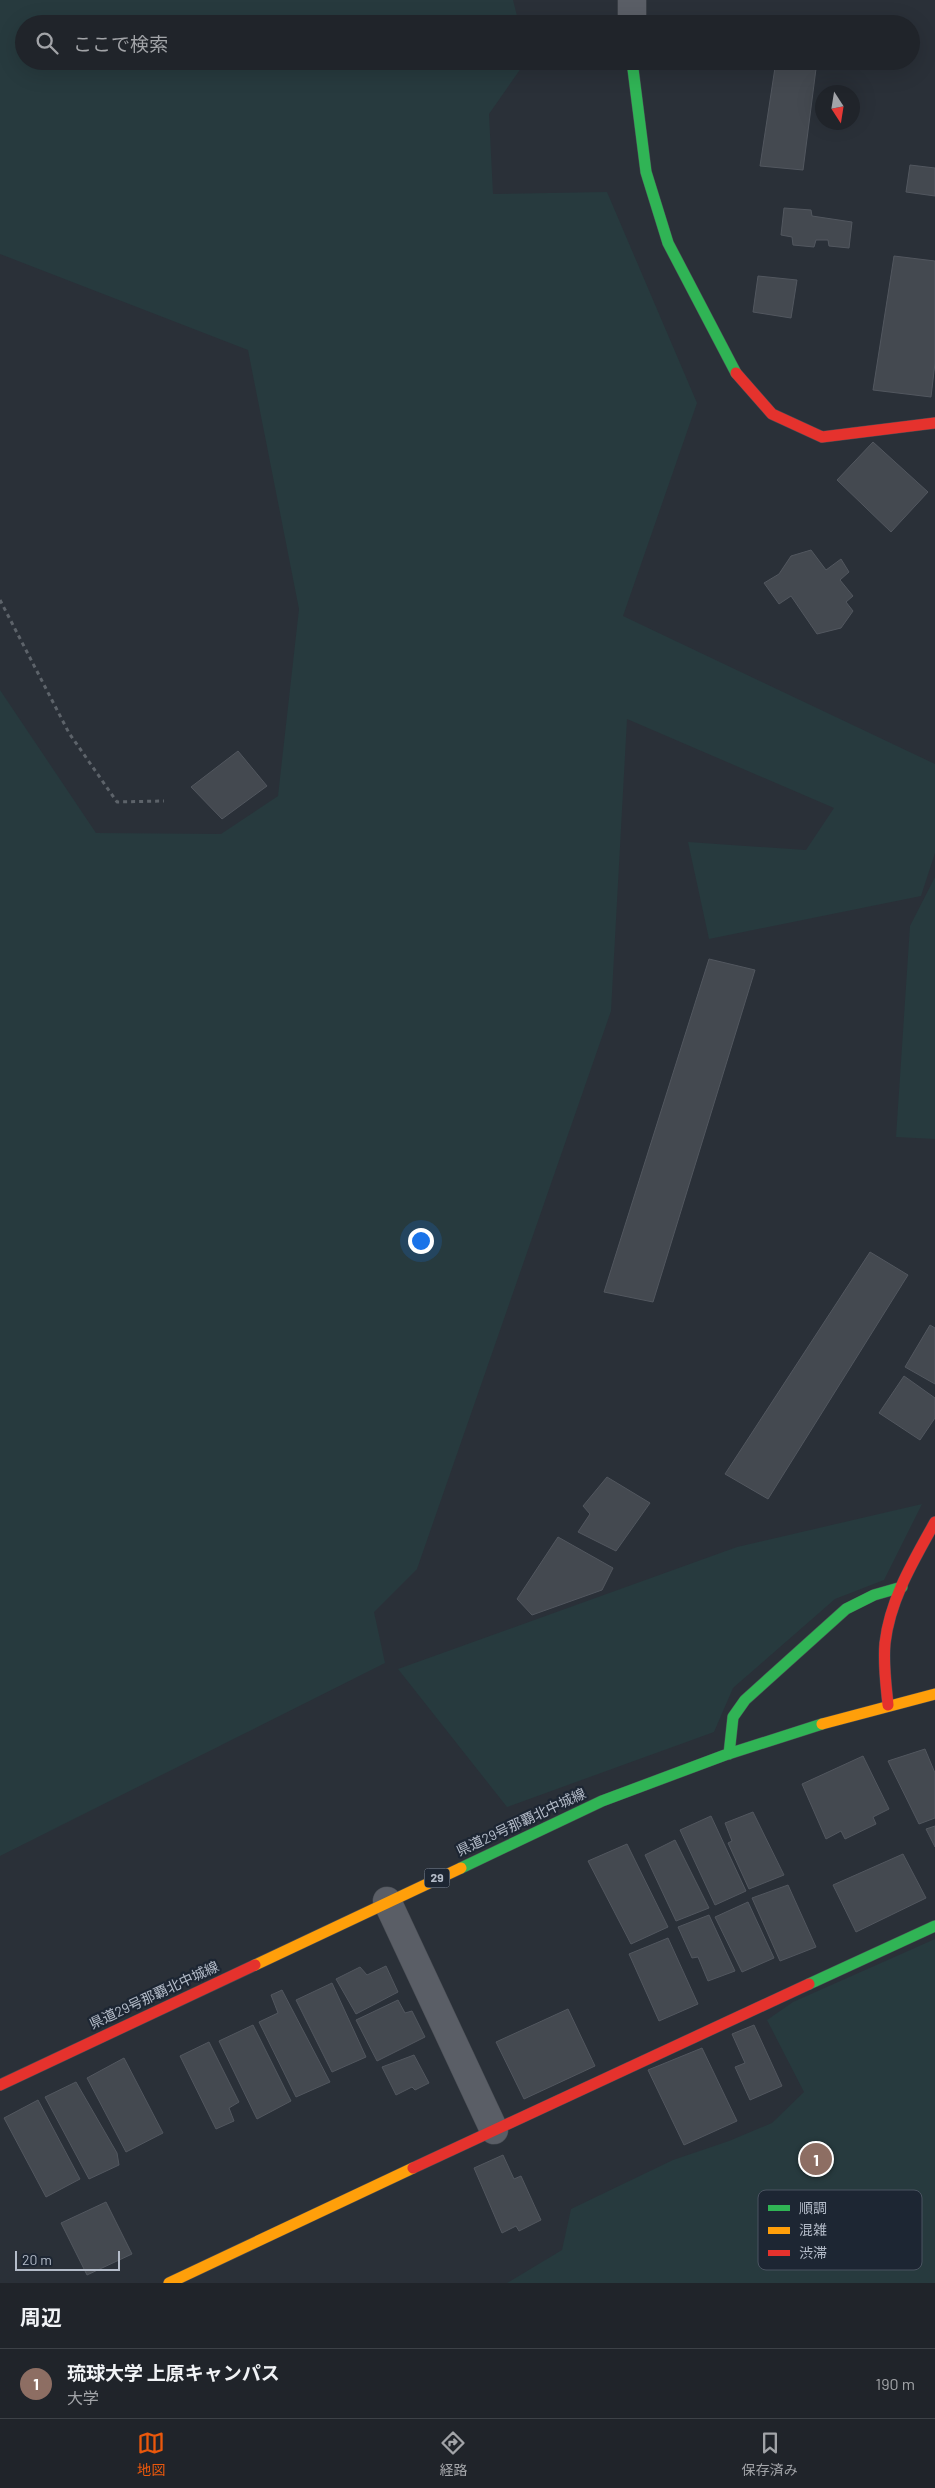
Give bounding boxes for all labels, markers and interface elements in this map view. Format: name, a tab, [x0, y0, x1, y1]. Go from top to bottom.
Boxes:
search box	[15, 15, 920, 70]
icon: search	[33, 29, 61, 57]
text: ここで検索	[73, 32, 168, 55]
north arrow	[815, 85, 860, 130]
your location	[408, 1228, 434, 1254]
street label: 県道29号那覇北中城線	[453, 1784, 588, 1859]
road number: 29	[424, 1869, 450, 1888]
street label: 県道29号那覇北中城線	[86, 1957, 221, 2032]
pin: 1	[800, 2140, 832, 2178]
legend	[758, 2190, 922, 2270]
text: 順調	[799, 2199, 827, 2216]
text: 混雑	[799, 2221, 827, 2238]
text: 渋滞	[799, 2244, 827, 2261]
scale bar	[15, 2248, 120, 2271]
text: 20 m	[22, 2251, 52, 2268]
text: 周辺	[20, 2304, 62, 2329]
text: 琉球大学 上原キャンパス	[67, 2361, 280, 2384]
text: 1	[33, 2374, 39, 2393]
text: 190 m	[876, 2374, 915, 2393]
text: 大学	[67, 2388, 99, 2407]
tab: 地図	[137, 2429, 165, 2479]
tab: 経路	[439, 2429, 467, 2479]
tab: 保存済み	[742, 2429, 798, 2479]

